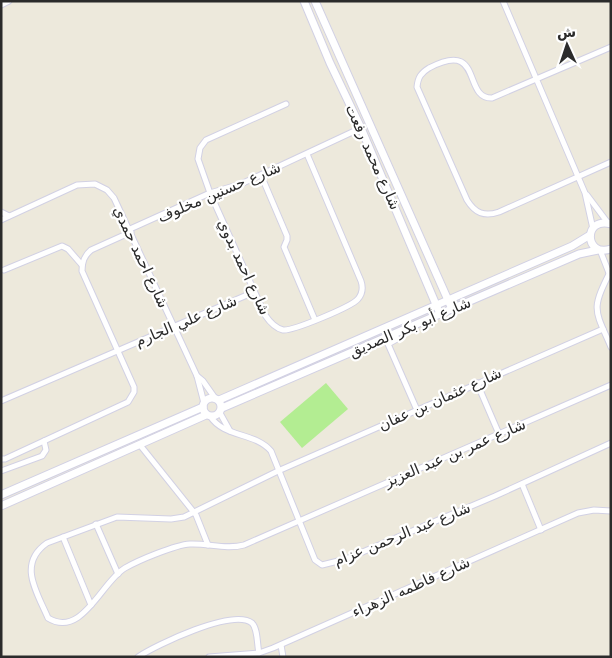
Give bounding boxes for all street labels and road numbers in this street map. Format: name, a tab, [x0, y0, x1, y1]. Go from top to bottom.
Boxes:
street label: شارع محمد رفعت	[342, 101, 404, 213]
street label: شارع حسنين مخلوف	[155, 158, 283, 226]
street label: شارع احمد حمدي	[109, 203, 172, 311]
street label: شارع احمد بدوي	[213, 216, 274, 318]
street label: شارع علي الجارم	[132, 291, 240, 351]
street label: شارع أبو بكر الصديق	[346, 292, 474, 361]
street label: شارع عثمان بن عفان	[376, 364, 504, 434]
street label: شارع عمر بن عبد العزيز	[381, 415, 528, 491]
street label: شارع عبد الرحمن عزام	[331, 498, 473, 570]
street label: شارع فاطمه الزهراء	[349, 553, 473, 621]

